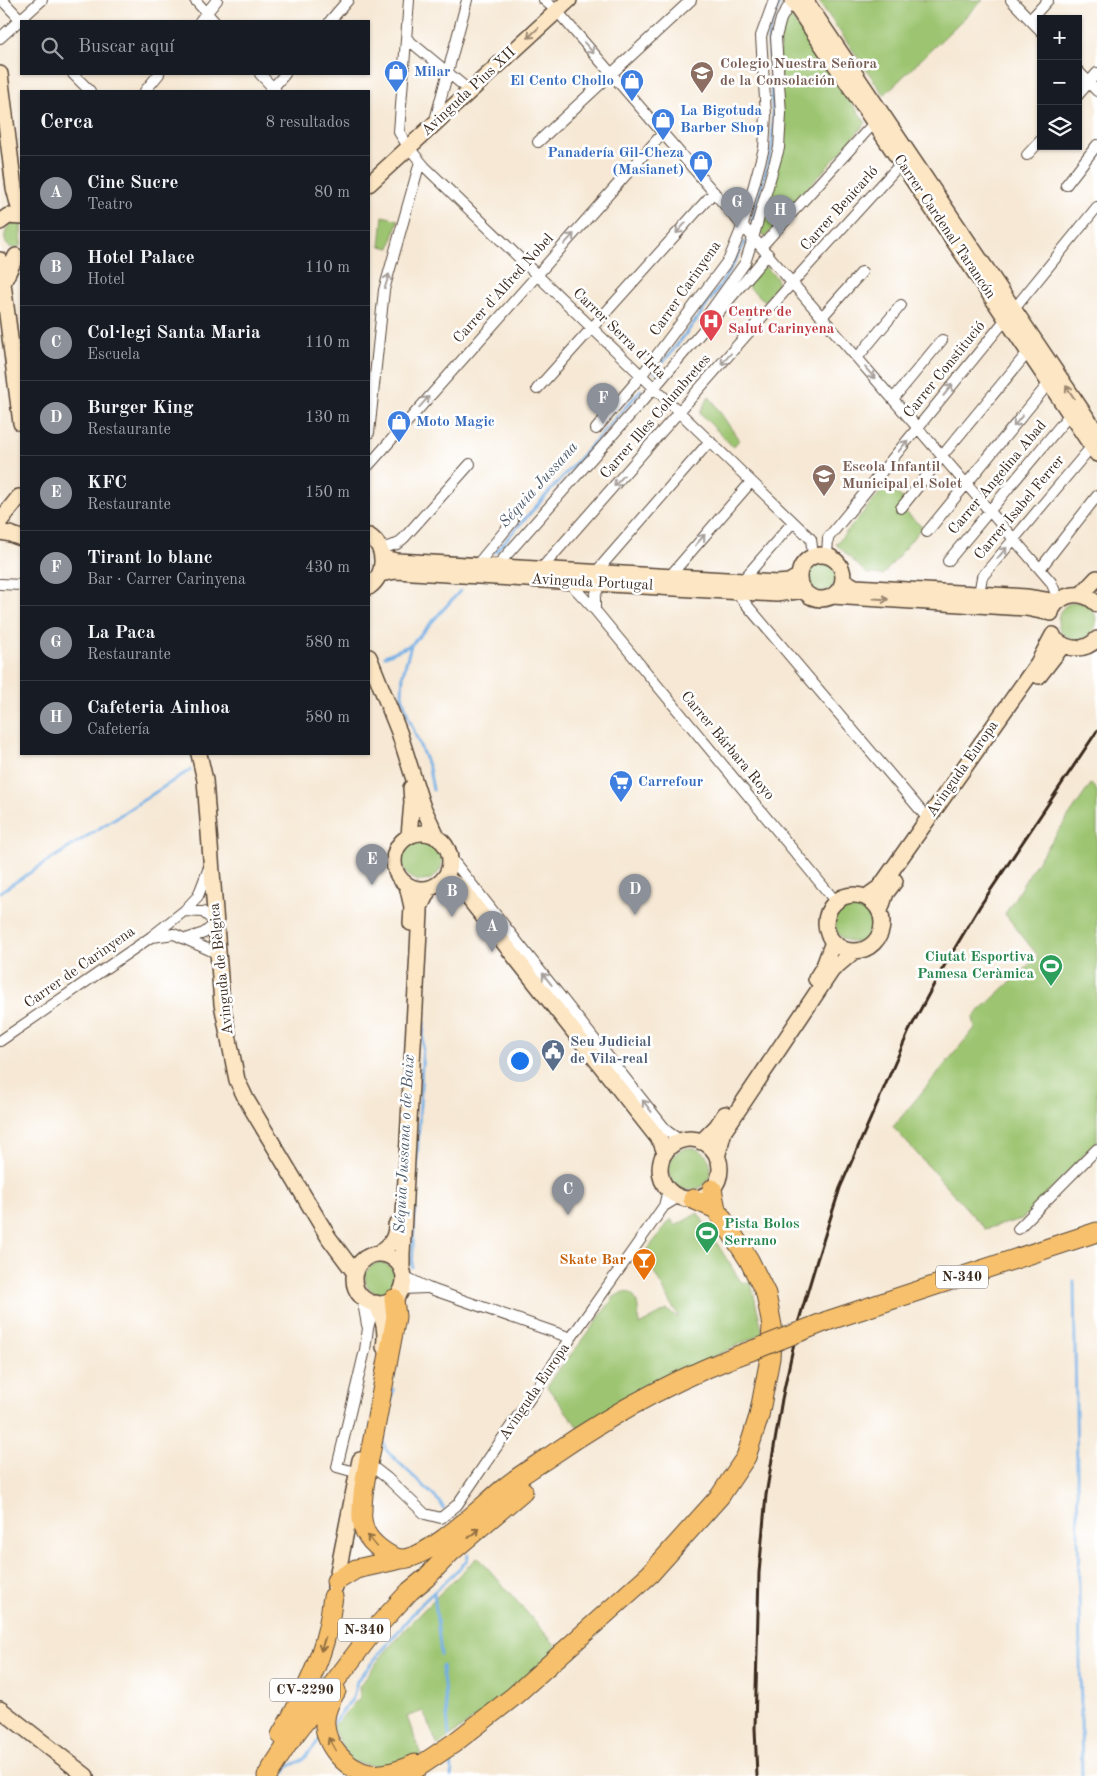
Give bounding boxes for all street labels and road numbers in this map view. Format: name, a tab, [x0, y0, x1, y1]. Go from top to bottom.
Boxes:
street label: Avinguda Pius XII	[419, 45, 519, 139]
street label: Carrer Cardenal Tarancón	[890, 152, 998, 302]
street label: Carrer Benicarló	[798, 164, 882, 254]
street label: Carrer d'Alfred Nobel	[451, 231, 557, 347]
street label: Carrer Carinyena	[648, 238, 725, 339]
street label: Carrer Serra d'Irta	[569, 286, 669, 383]
street label: Carrer Constitució	[902, 319, 988, 421]
street label: Carrer Illes Columbretes	[598, 352, 714, 482]
street label: Carrer Angelina Abad	[946, 418, 1050, 538]
street label: Carrer Isabel Ferrer	[972, 453, 1068, 563]
street label: Avinguda Portugal	[531, 572, 653, 594]
street label: Carrer Bárbara Royo	[677, 689, 777, 803]
street label: Avinguda Europa	[924, 718, 1002, 820]
street label: Avinguda de Bèlgica	[208, 902, 236, 1036]
street label: Carrer de Carinyena	[22, 924, 139, 1012]
road number: N-340	[936, 1266, 988, 1288]
street label: Avinguda Europa	[497, 1340, 573, 1443]
road number: N-340	[338, 1618, 390, 1642]
road number: CV-2290	[270, 1678, 340, 1702]

